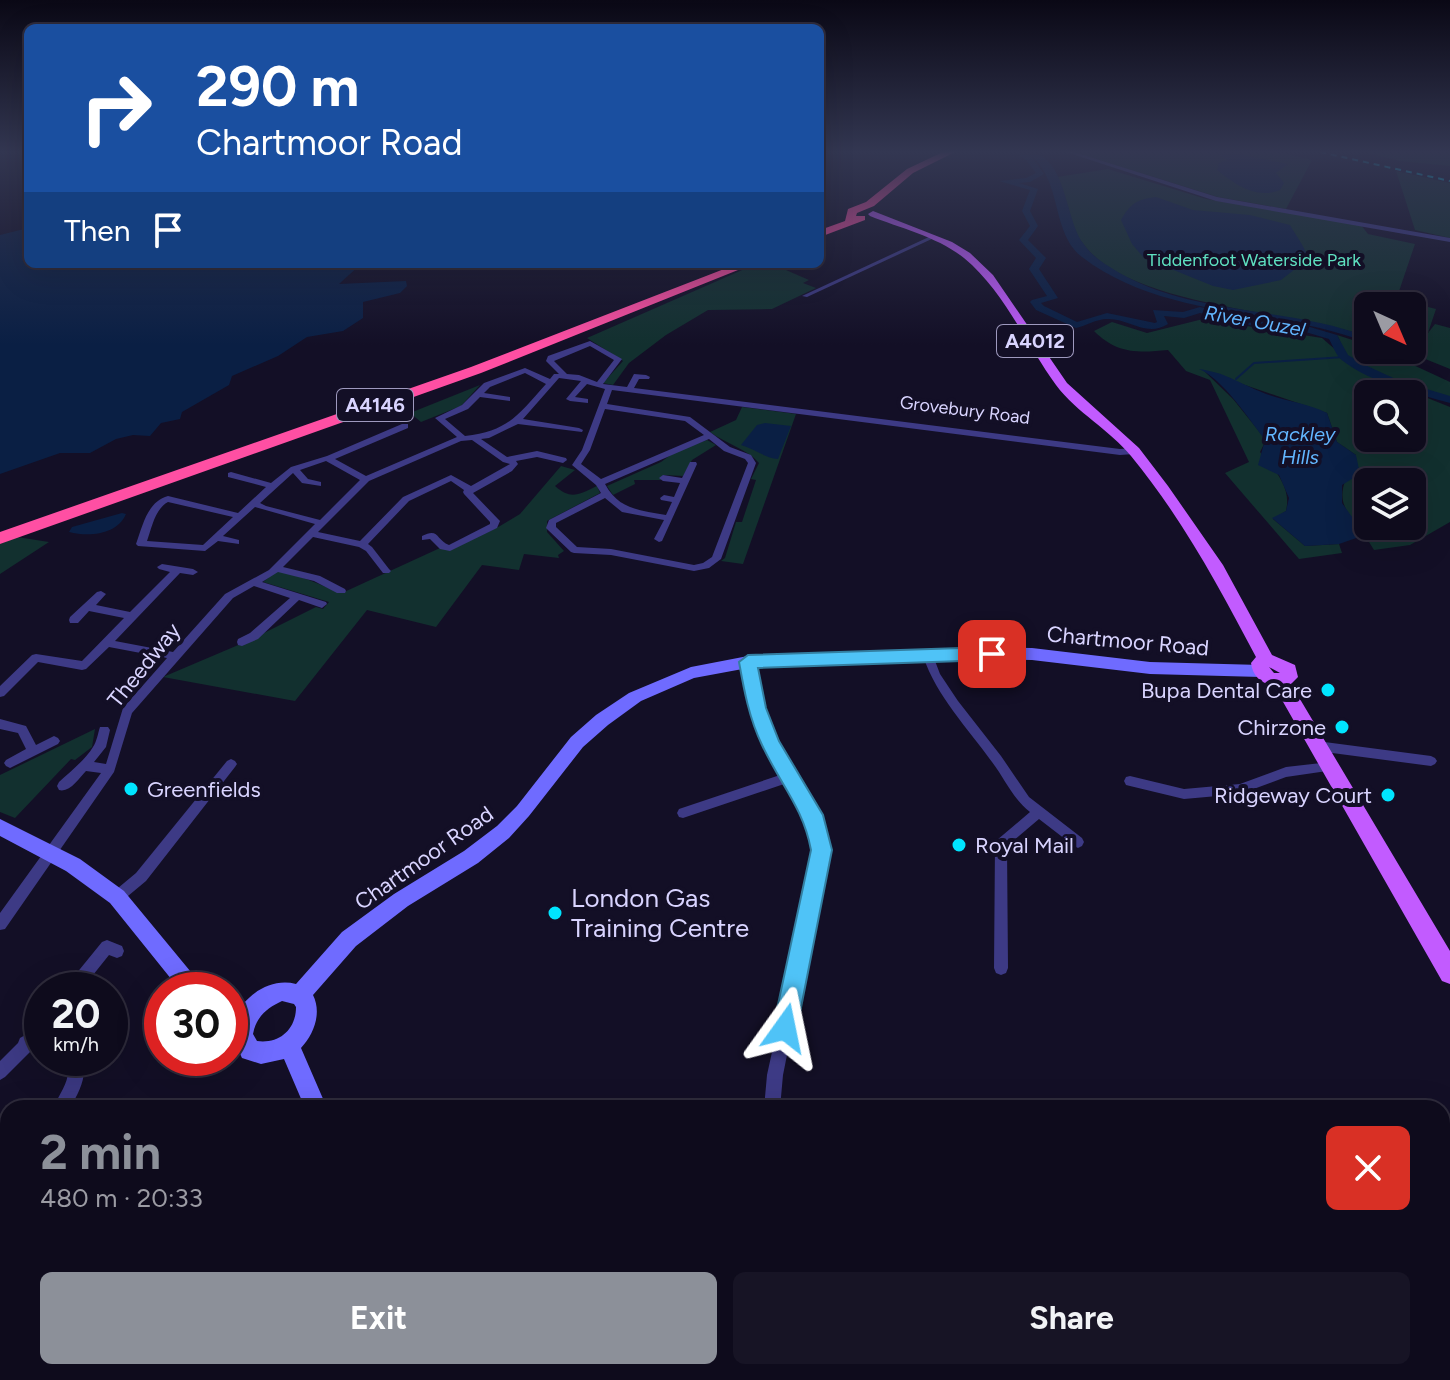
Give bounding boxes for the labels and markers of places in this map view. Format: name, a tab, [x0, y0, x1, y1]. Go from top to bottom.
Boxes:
pin	[958, 620, 1026, 688]
place label: Bupa Dental Care	[1141, 677, 1312, 704]
marker: Bupa Dental Care	[1319, 681, 1337, 699]
place label: Chirzone	[1237, 714, 1326, 741]
marker: Chirzone	[1333, 718, 1351, 736]
place label: Greenfields	[147, 776, 261, 803]
marker: Greenfields	[122, 780, 140, 798]
place label: Ridgeway Court	[1214, 782, 1372, 809]
marker: Ridgeway Court	[1379, 786, 1397, 804]
place label: Royal Mail	[975, 832, 1074, 859]
marker: Royal Mail	[950, 836, 968, 854]
place label: London Gas Training Centre	[571, 882, 749, 944]
marker: London Gas Training Centre	[546, 904, 564, 922]

